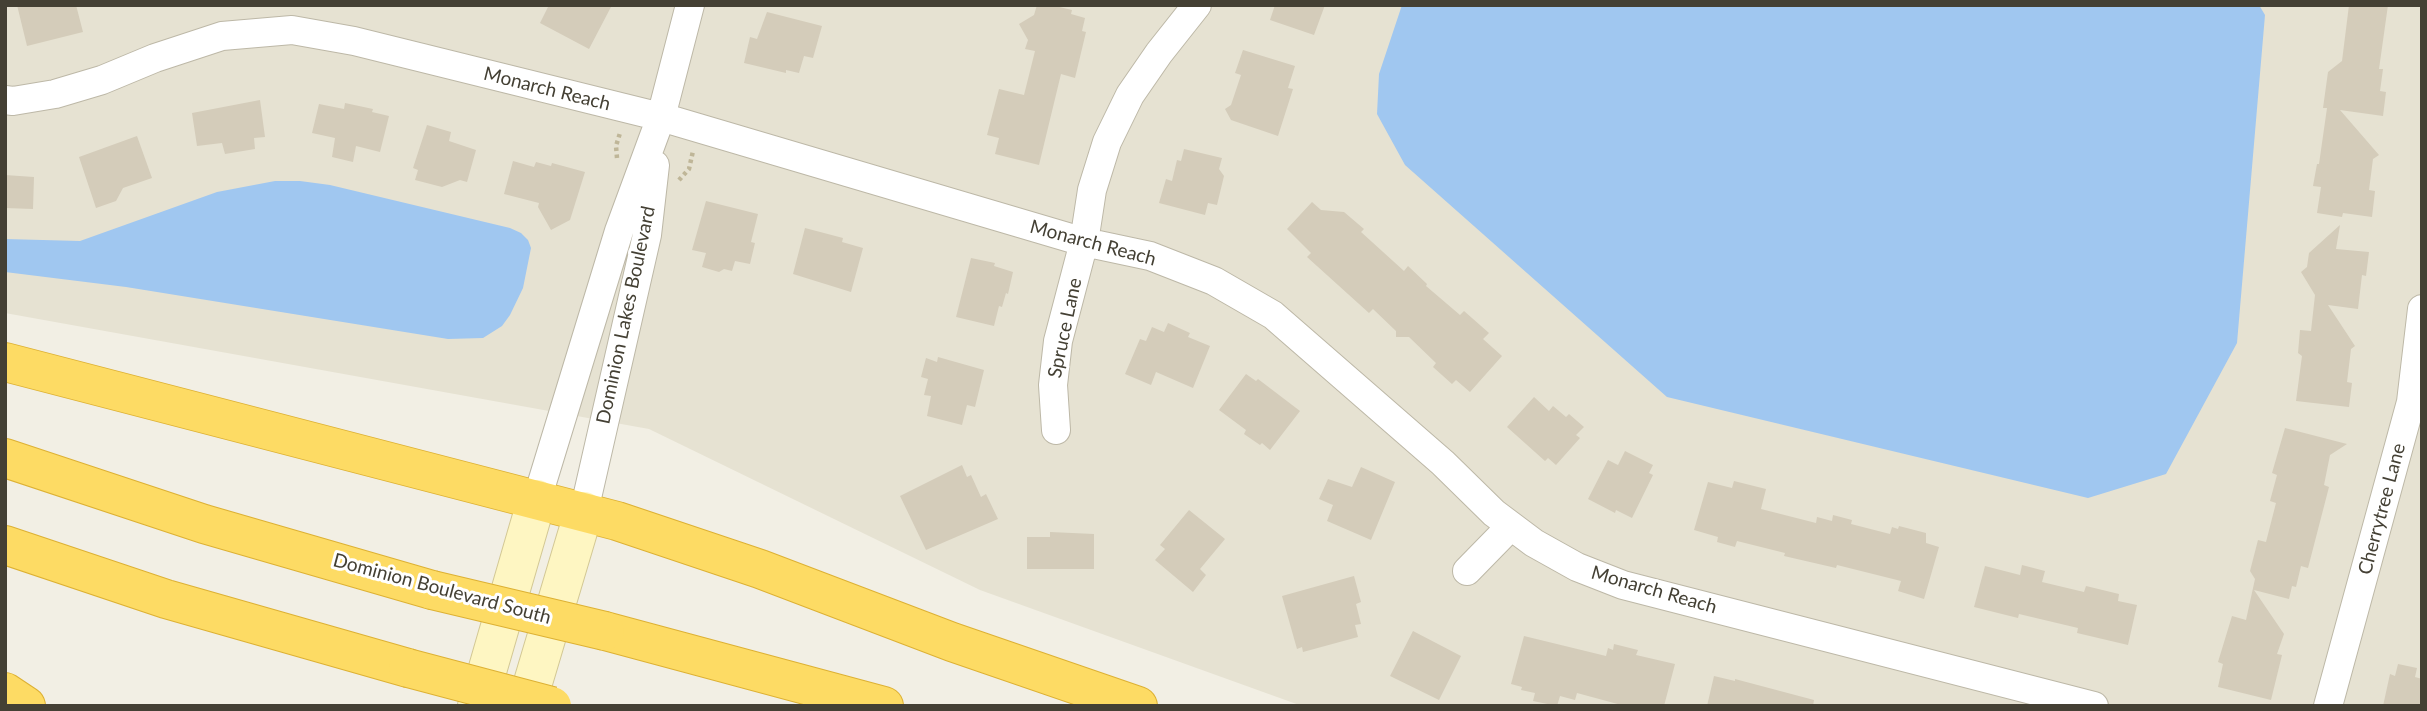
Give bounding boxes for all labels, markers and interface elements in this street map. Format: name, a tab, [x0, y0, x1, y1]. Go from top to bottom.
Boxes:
street label: Monarch Reach	[481, 62, 613, 116]
street label: Dominion Lakes Boulevard	[592, 204, 660, 426]
street label: Monarch Reach	[1027, 215, 1159, 271]
street label: Spruce Lane	[1043, 276, 1087, 380]
street label: Cherrytree Lane	[2354, 441, 2410, 577]
street label: Dominion Boulevard South	[331, 549, 553, 629]
street label: Monarch Reach	[1589, 561, 1719, 619]

